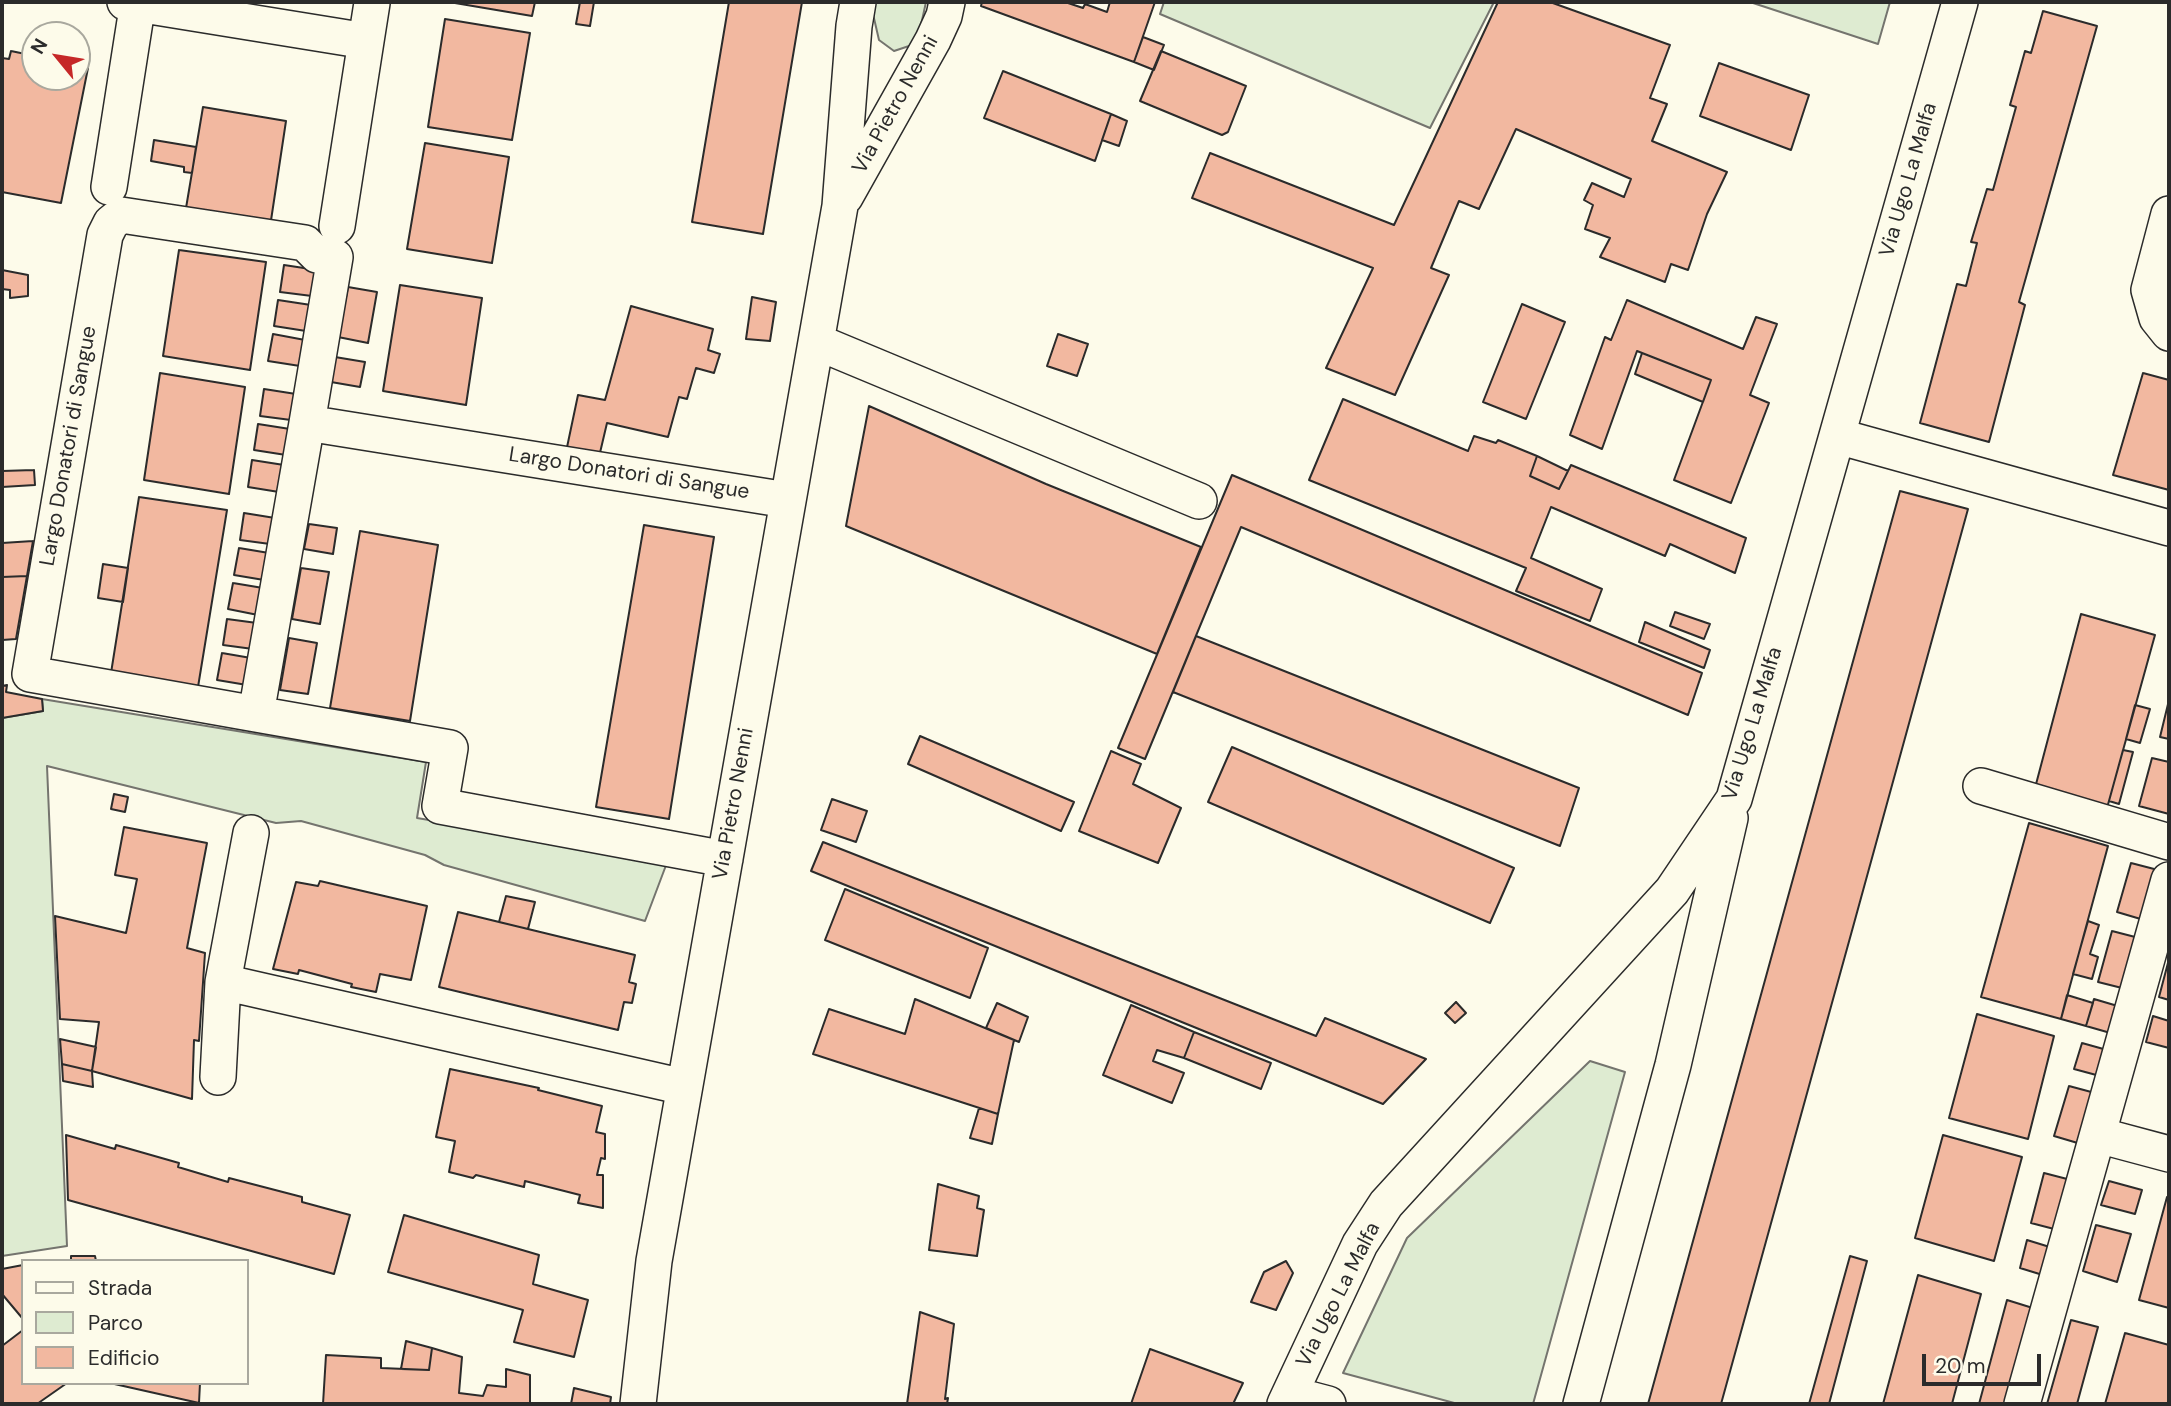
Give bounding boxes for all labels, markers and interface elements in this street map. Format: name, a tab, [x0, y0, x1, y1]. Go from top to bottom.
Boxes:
north arrow	[21, 21, 91, 91]
street label: Via Pietro Nenni	[848, 31, 944, 179]
text: N	[25, 34, 53, 59]
street label: Via Ugo La Malfa	[1875, 100, 1943, 260]
street label: Largo Donatori di Sangue	[35, 324, 103, 568]
street label: Largo Donatori di Sangue	[507, 443, 751, 505]
street label: Via Ugo La Malfa	[1718, 644, 1788, 804]
street label: Via Pietro Nenni	[708, 726, 760, 882]
street label: Via Ugo La Malfa	[1292, 1218, 1386, 1372]
legend	[21, 1259, 248, 1385]
text: Strada	[88, 1274, 152, 1302]
text: Parco	[88, 1309, 143, 1337]
scale bar	[1926, 1340, 2045, 1384]
text: Edificio	[88, 1344, 159, 1372]
text: 20 m	[1935, 1352, 1986, 1380]

